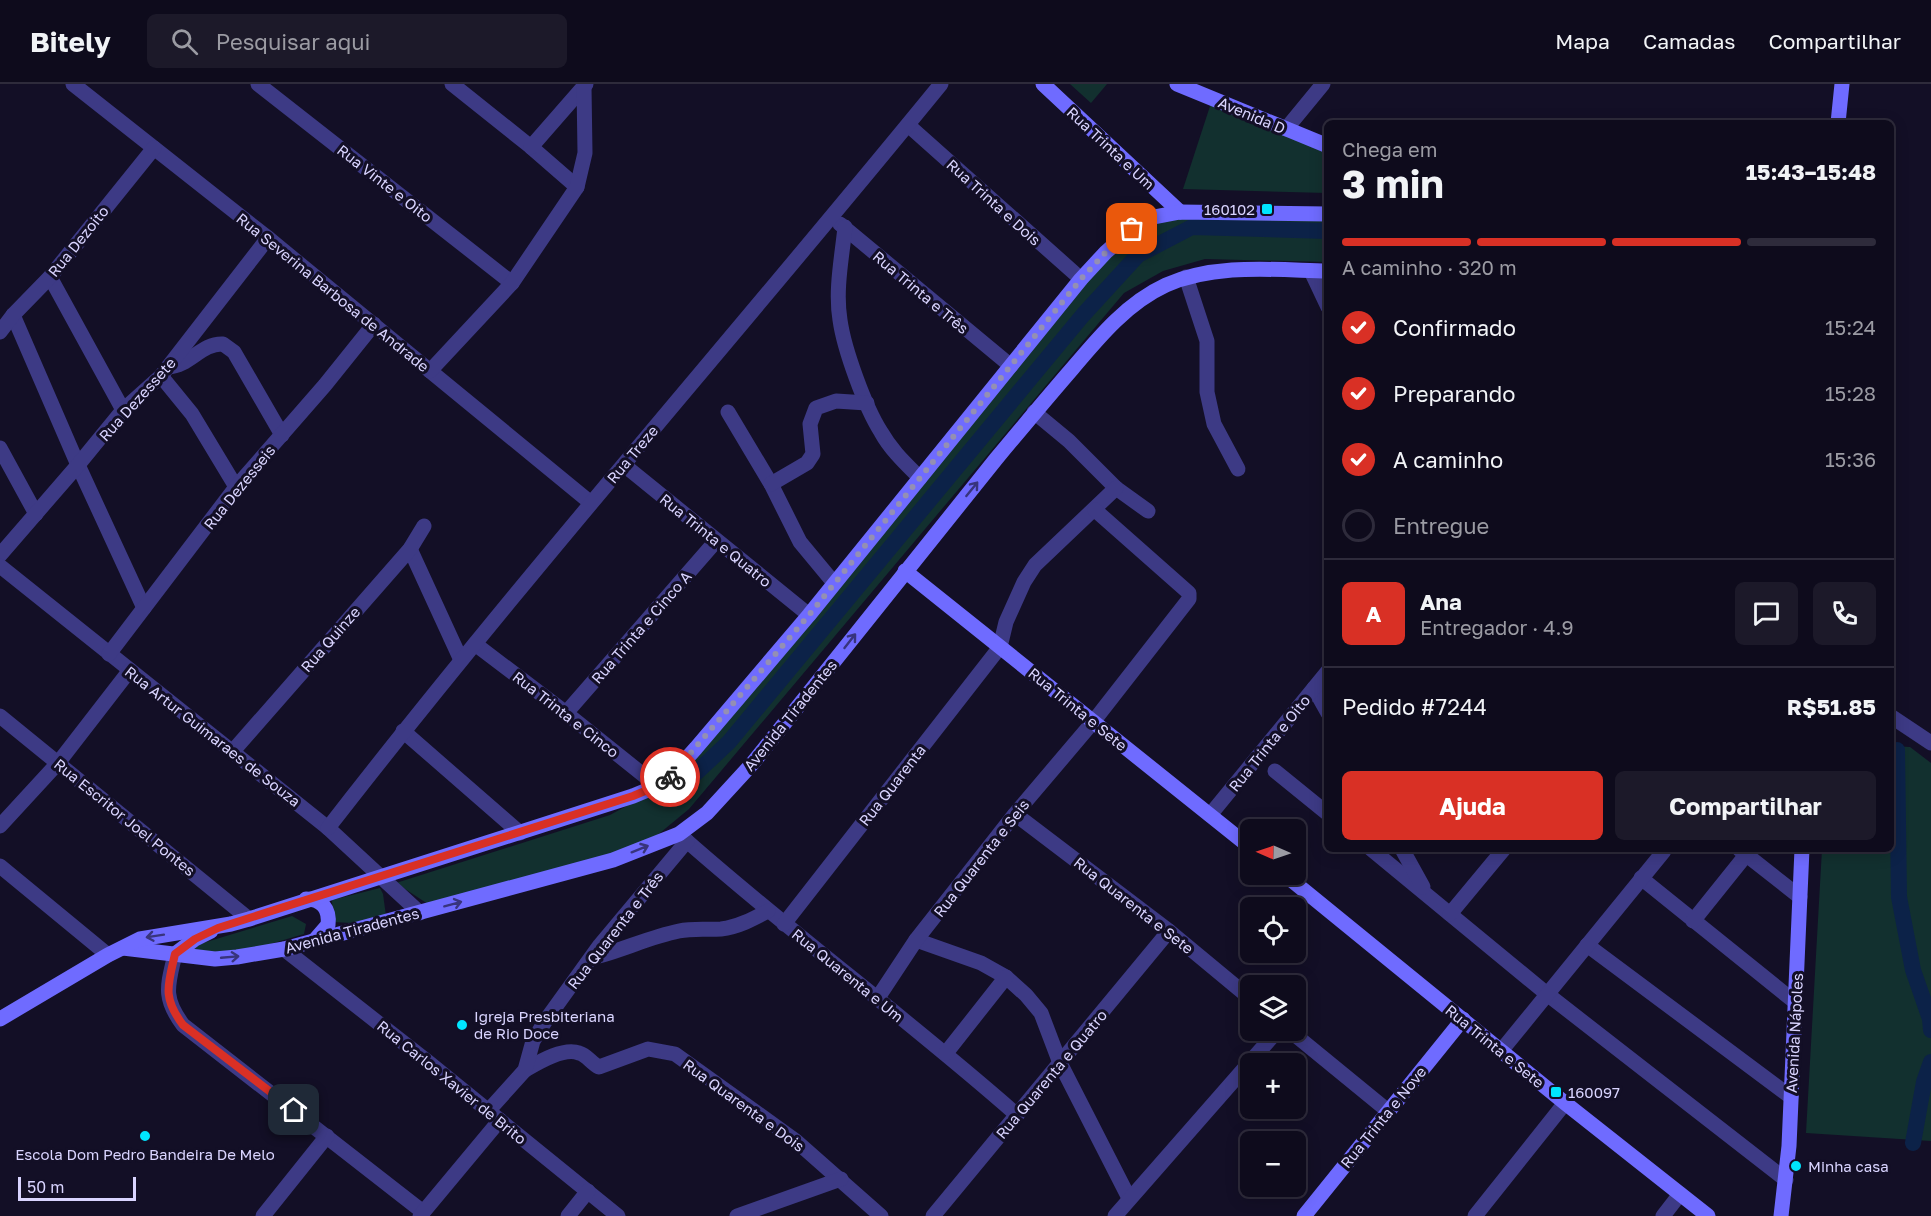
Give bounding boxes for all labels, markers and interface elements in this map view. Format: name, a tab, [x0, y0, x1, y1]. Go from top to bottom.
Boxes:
search box	[147, 14, 567, 68]
text: Bitely	[30, 25, 111, 58]
icon: search	[168, 25, 201, 58]
text: Pesquisar aqui	[216, 28, 370, 55]
text: Mapa	[1555, 28, 1610, 54]
text: Camadas	[1643, 28, 1735, 54]
text: Compartilhar	[1768, 28, 1901, 54]
street label: Avenida D	[1216, 93, 1288, 137]
street label: Rua Trinta e Um	[1064, 103, 1158, 193]
text: Chega em	[1342, 137, 1437, 161]
street label: Rua Vinte e Oito	[334, 140, 436, 226]
street label: Rua Trinta e Dois	[943, 155, 1045, 249]
text: 15:43–15:48	[1746, 158, 1876, 185]
text: 3 min	[1342, 160, 1444, 207]
place label: 160102	[1204, 200, 1255, 218]
street label: Rua Dezoito	[44, 202, 112, 280]
marker: 160102	[1260, 202, 1274, 216]
pin	[1106, 203, 1157, 254]
street label: Rua Severina Barbosa de Andrade	[233, 209, 433, 375]
icon: bag	[1115, 212, 1148, 245]
street label: Rua Trinta e Três	[870, 247, 972, 337]
text: A caminho · 320 m	[1342, 255, 1517, 279]
icon: check	[1342, 311, 1375, 344]
text: Confirmado	[1393, 314, 1516, 341]
text: 15:24	[1825, 315, 1876, 339]
street label: Rua Dezessete	[95, 353, 179, 444]
icon: check	[1342, 377, 1375, 410]
text: Preparando	[1393, 380, 1516, 407]
text: 15:28	[1825, 381, 1876, 405]
street label: Rua Treze	[603, 421, 662, 487]
street label: Rua Dezesseis	[199, 441, 279, 533]
icon: check	[1342, 443, 1375, 476]
text: A caminho	[1393, 446, 1503, 473]
text: 15:36	[1825, 447, 1876, 471]
one-way arrow	[965, 481, 978, 497]
street label: Rua Trinta e Quatro	[657, 490, 775, 590]
text: Entregue	[1393, 512, 1489, 539]
street label: Rua Trinta e Cinco A	[587, 567, 695, 687]
button: chat	[1735, 582, 1798, 645]
button: phone	[1813, 582, 1876, 645]
text: Ana	[1420, 588, 1462, 615]
text: A	[1366, 600, 1381, 627]
street label: Rua Quinze	[297, 602, 364, 675]
text: Entregador · 4.9	[1420, 615, 1574, 639]
one-way arrow	[843, 634, 856, 650]
street label: Avenida Tiradentes	[740, 656, 840, 774]
street label: Rua Artur Guimaraes de Souza	[122, 662, 304, 810]
street label: Rua Trinta e Sete	[1025, 664, 1131, 754]
street label: Rua Trinta e Cinco	[509, 667, 623, 761]
street label: Rua Trinta e Oito	[1225, 691, 1313, 795]
text: Pedido #7244	[1342, 693, 1487, 720]
text: R$51.85	[1787, 693, 1876, 720]
street label: Rua Quarenta	[855, 741, 929, 829]
courier	[640, 747, 700, 807]
street label: Rua Escritor Joel Pontes	[51, 755, 199, 879]
icon: bike	[654, 761, 687, 794]
button: Ajuda	[1342, 771, 1603, 840]
button: Compartilhar	[1615, 771, 1876, 840]
street label: Rua Quarenta e Seis	[929, 796, 1033, 920]
north arrow	[1240, 819, 1306, 885]
map controls	[1240, 819, 1306, 1197]
one-way arrow	[630, 843, 649, 854]
street label: Rua Quarenta e Sete	[1071, 853, 1198, 958]
street label: Rua Quarenta e Três	[563, 868, 667, 992]
button: locate	[1240, 897, 1306, 963]
one-way arrow	[443, 898, 462, 909]
street label: Avenida Tiradentes	[283, 903, 421, 957]
street label: Rua Quarenta e Um	[789, 925, 907, 1025]
one-way arrow	[146, 931, 165, 942]
one-way arrow	[219, 952, 239, 963]
street label: Avenida Nápoles	[1782, 973, 1806, 1093]
button: layers	[1240, 975, 1306, 1041]
street label: Rua Trinta e Sete	[1442, 1001, 1548, 1091]
street label: Rua Quarenta e Quatro	[992, 1006, 1110, 1142]
place label: Igreja Presbiteriana de Rio Doce	[474, 1007, 615, 1042]
street label: Rua Carlos Xavier de Brito	[374, 1016, 530, 1148]
marker: Igreja Presbiteriana de Rio Doce	[455, 1018, 469, 1032]
button: +	[1240, 1053, 1306, 1119]
street label: Rua Quarenta e Dois	[680, 1055, 808, 1155]
street label: Rua Trinta e Nove	[1336, 1062, 1430, 1171]
place label: 160097	[1568, 1083, 1620, 1101]
pin	[268, 1084, 319, 1135]
marker: 160097	[1549, 1085, 1563, 1099]
icon: home	[277, 1093, 310, 1126]
marker: Escola Dom Pedro Bandeira De Melo	[138, 1129, 152, 1143]
button: −	[1240, 1131, 1306, 1197]
place label: Escola Dom Pedro Bandeira De Melo	[15, 1145, 275, 1163]
place label: Minha casa	[1808, 1157, 1889, 1175]
marker: Minha casa	[1789, 1159, 1803, 1173]
scale bar	[18, 1174, 136, 1202]
text: 50 m	[27, 1177, 64, 1197]

